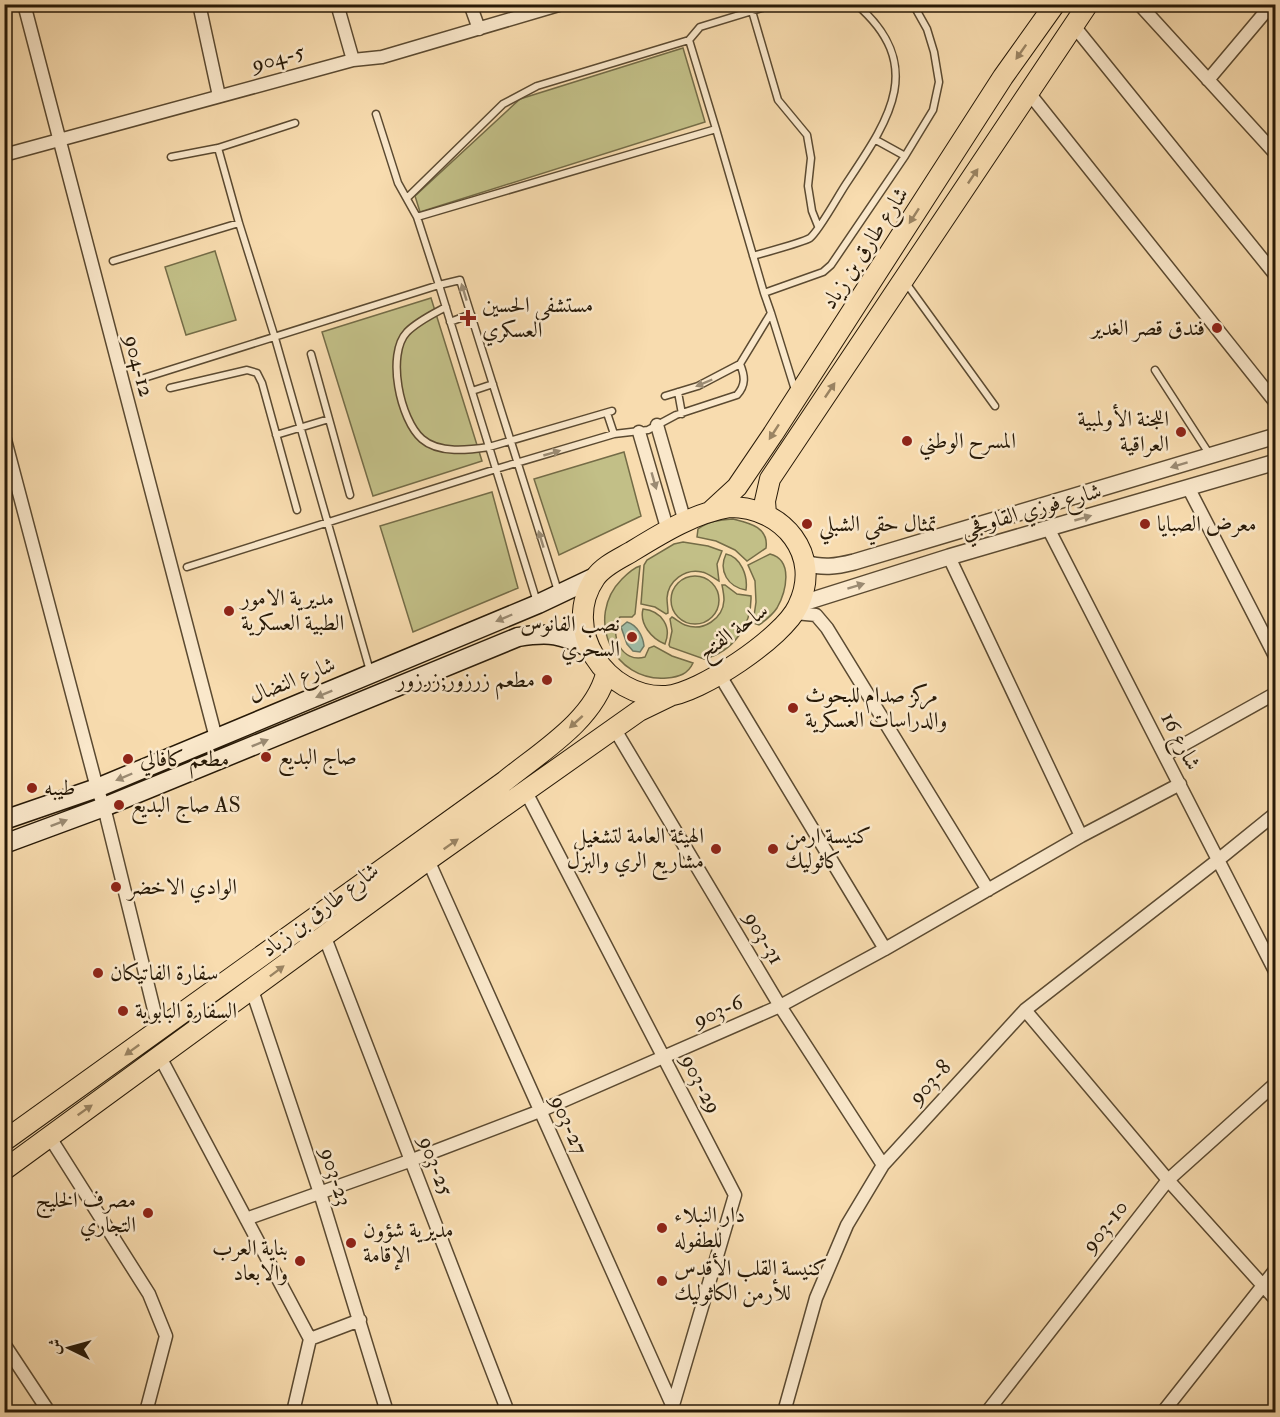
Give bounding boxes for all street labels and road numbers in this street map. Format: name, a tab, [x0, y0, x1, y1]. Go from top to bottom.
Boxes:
street label: 904-5	[247, 37, 308, 79]
street label: شارع طارق بن زياد	[815, 181, 918, 317]
street label: 904-12	[117, 330, 161, 400]
street label: شارع فوزي القاوقجي	[957, 477, 1106, 549]
street label: ساحة الفتح	[692, 596, 777, 670]
street label: شارع النضال	[245, 650, 341, 714]
street label: شارع 16	[1151, 707, 1207, 777]
street label: شارع طارق بن زياد	[255, 857, 387, 967]
street label: 903-31	[736, 905, 791, 969]
street label: 903-6	[687, 987, 749, 1035]
street label: 903-29	[673, 1048, 728, 1118]
street label: 903-8	[901, 1054, 957, 1112]
street label: 903-27	[543, 1089, 594, 1159]
street label: 903-25	[411, 1131, 460, 1200]
street label: 903-23	[313, 1142, 359, 1210]
street label: 903-10	[1074, 1194, 1134, 1260]

